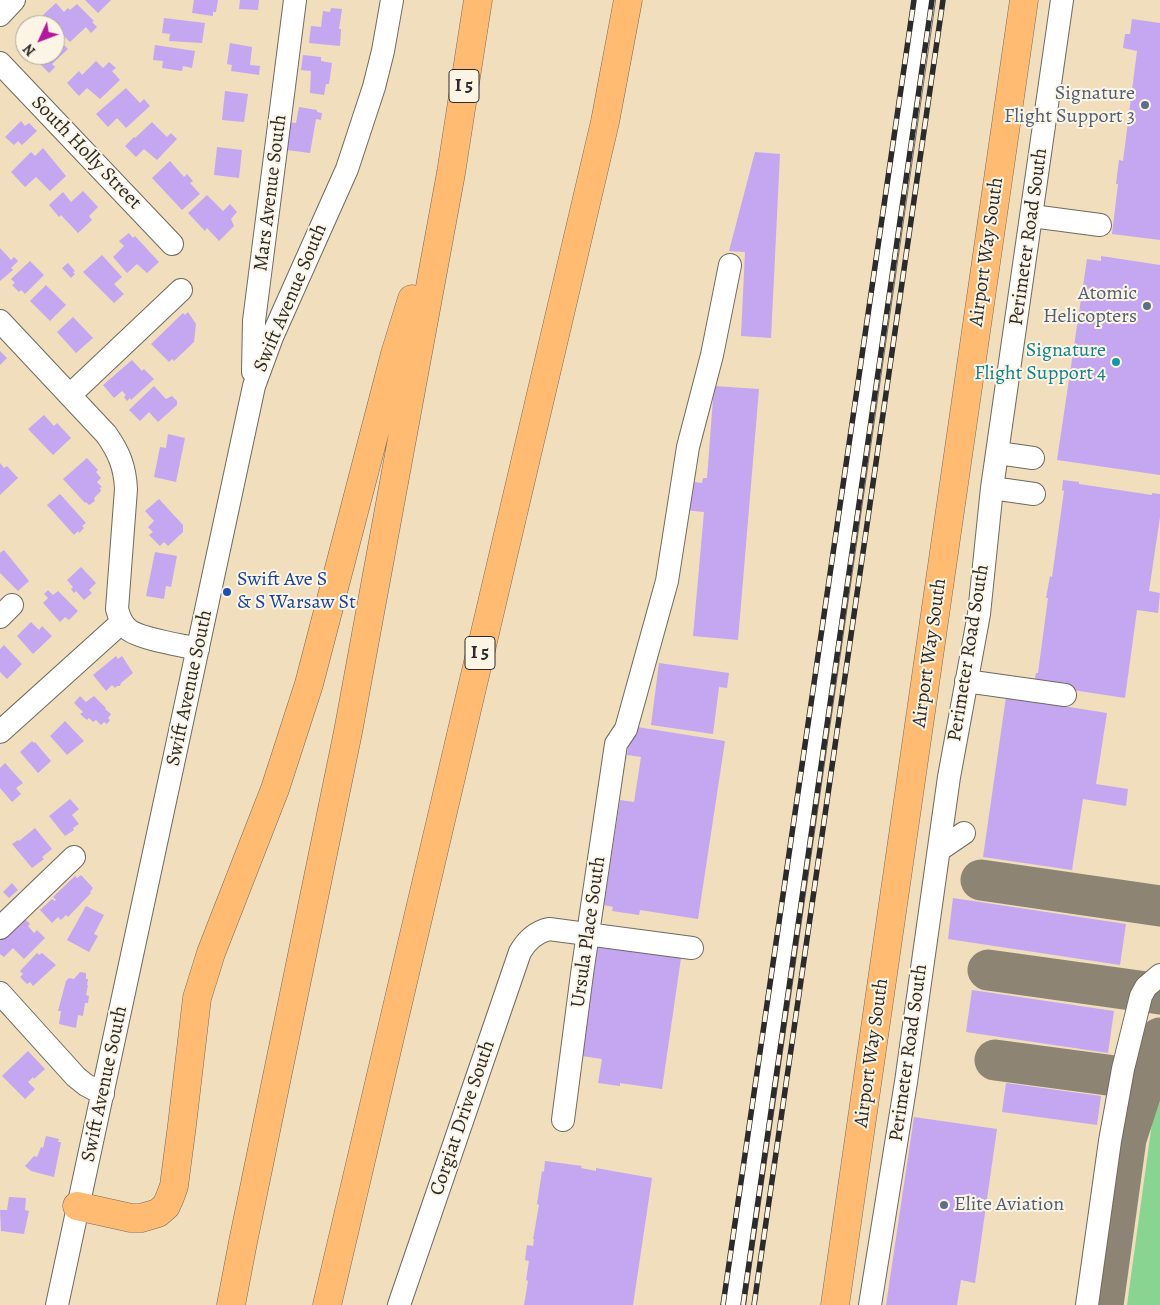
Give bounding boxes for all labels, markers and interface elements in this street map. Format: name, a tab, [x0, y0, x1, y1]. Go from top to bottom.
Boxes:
north arrow	[15, 15, 65, 65]
text: N	[19, 40, 40, 60]
road number: I 5	[449, 70, 479, 102]
place label: Signature Flight Support 3	[1004, 82, 1135, 129]
street label: South Holly Street	[26, 91, 146, 215]
marker: Signature Flight Support 3	[1139, 99, 1151, 111]
street label: Mars Avenue South	[249, 113, 293, 273]
street label: Perimeter Road South	[1005, 147, 1053, 327]
street label: Airport Way South	[965, 176, 1009, 328]
street label: Swift Avenue South	[249, 220, 333, 376]
place label: Atomic Helicopters	[1043, 282, 1137, 329]
marker: Atomic Helicopters	[1141, 300, 1153, 312]
place label: Signature Flight Support 4	[974, 339, 1106, 386]
marker: Signature Flight Support 4	[1110, 356, 1122, 368]
street label: Perimeter Road South	[943, 563, 995, 743]
place label: Swift Ave S & S Warsaw St	[237, 568, 356, 615]
street label: Airport Way South	[908, 577, 952, 729]
marker: Swift Ave S & S Warsaw St	[221, 586, 233, 598]
street label: Swift Avenue South	[162, 608, 218, 768]
road number: I 5	[465, 636, 495, 670]
street label: Ursula Place South	[567, 855, 611, 1009]
street label: Perimeter Road South	[885, 963, 933, 1143]
street label: Airport Way South	[850, 977, 894, 1129]
street label: Swift Avenue South	[77, 1004, 133, 1164]
street label: Corgiat Drive South	[425, 1037, 501, 1199]
place label: Elite Aviation	[954, 1193, 1064, 1217]
marker: Elite Aviation	[938, 1199, 950, 1211]

